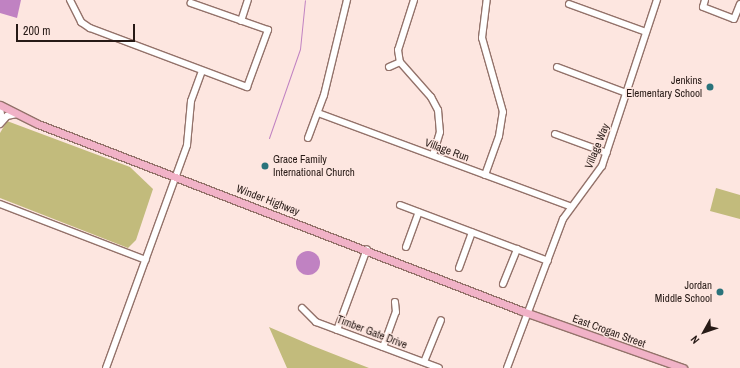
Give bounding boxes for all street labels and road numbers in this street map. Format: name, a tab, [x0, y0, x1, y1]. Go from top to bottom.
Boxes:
street label: Village Way	[582, 121, 612, 171]
street label: Village Run	[423, 136, 471, 164]
street label: Winder Highway	[235, 182, 301, 218]
street label: Timber Gate Drive	[335, 312, 409, 352]
street label: East Crogan Street	[571, 312, 647, 350]

